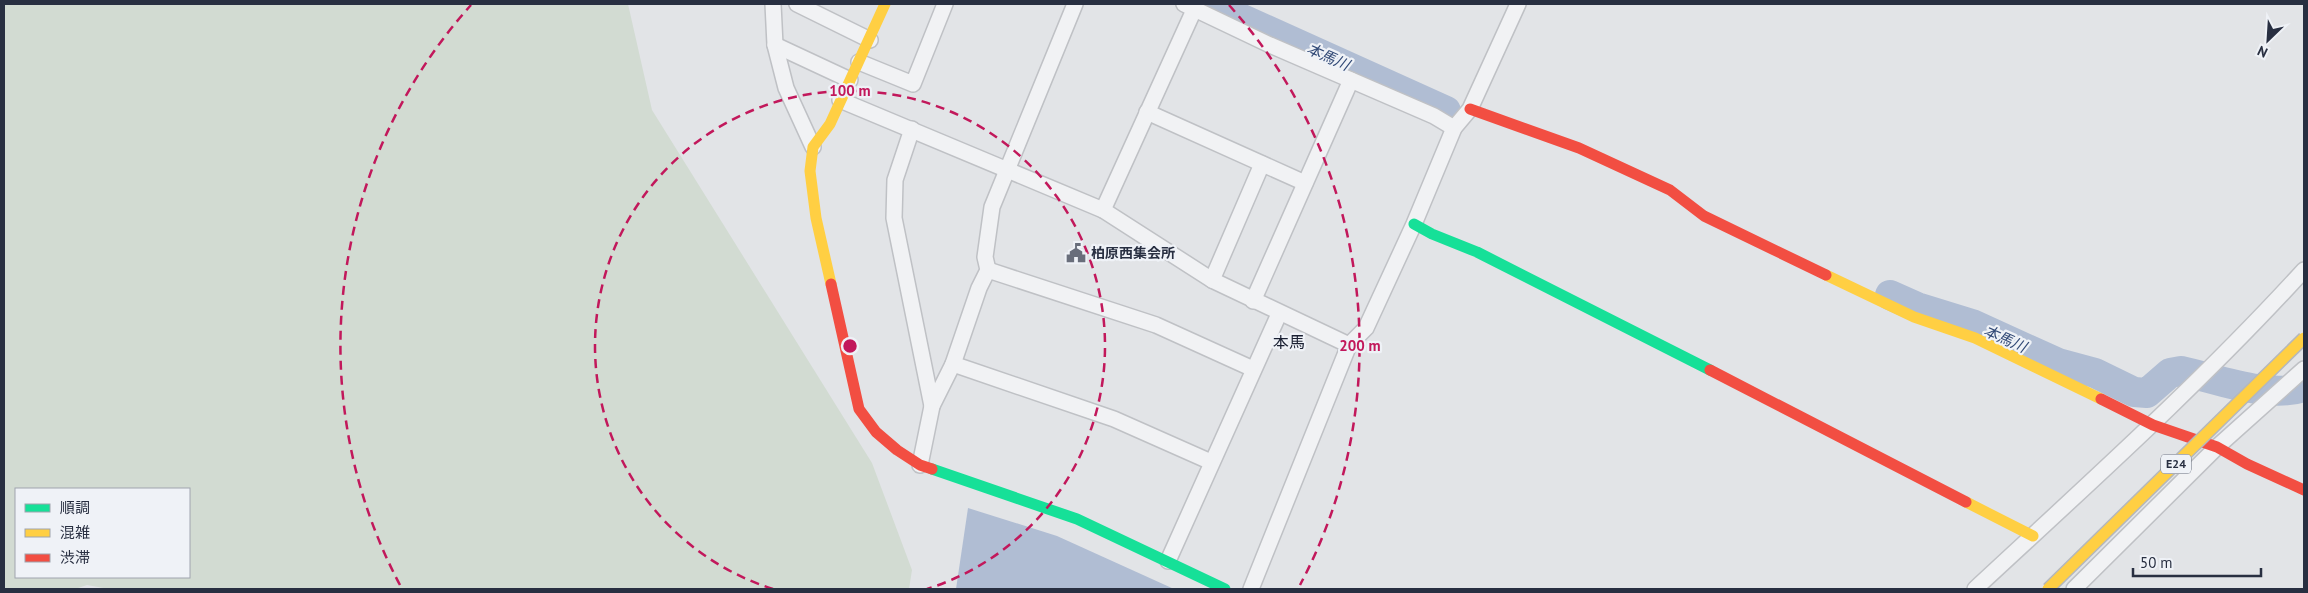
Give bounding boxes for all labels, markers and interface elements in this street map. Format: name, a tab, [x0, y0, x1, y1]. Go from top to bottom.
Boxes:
north arrow	[2243, 15, 2293, 65]
water label: 本馬川	[1304, 39, 1354, 75]
text: N	[2255, 42, 2270, 62]
text: 100 m	[829, 81, 871, 100]
public building icon: 柏原西集会所	[1065, 242, 1087, 264]
place label: 柏原西集会所	[1091, 244, 1175, 262]
water label: 本馬川	[1981, 321, 2031, 357]
district label: 本馬	[1273, 332, 1305, 352]
text: 200 m	[1339, 336, 1381, 355]
centre of rings	[841, 337, 859, 355]
road number: E24	[2161, 454, 2191, 474]
legend	[15, 488, 190, 578]
text: 順調	[60, 498, 90, 517]
text: 混雑	[60, 523, 90, 542]
scale bar	[2133, 546, 2260, 578]
text: 渋滞	[60, 548, 90, 567]
text: 50 m	[2140, 553, 2173, 572]

